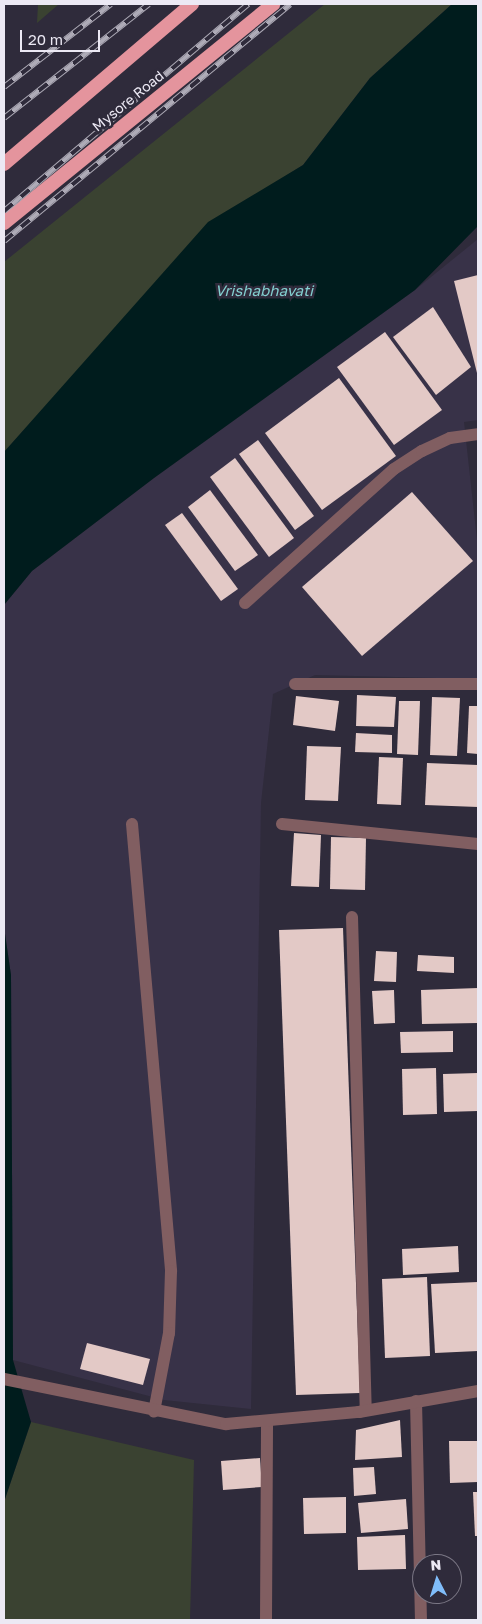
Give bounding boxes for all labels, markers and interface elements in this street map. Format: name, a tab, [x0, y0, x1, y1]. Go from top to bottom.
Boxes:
scale bar	[22, 20, 102, 52]
text: 20 m	[28, 30, 63, 48]
street label: Mysore Road	[89, 67, 167, 135]
water label: Vrishabhavati	[215, 282, 313, 300]
north arrow	[412, 1554, 462, 1604]
text: N	[430, 1556, 442, 1573]

